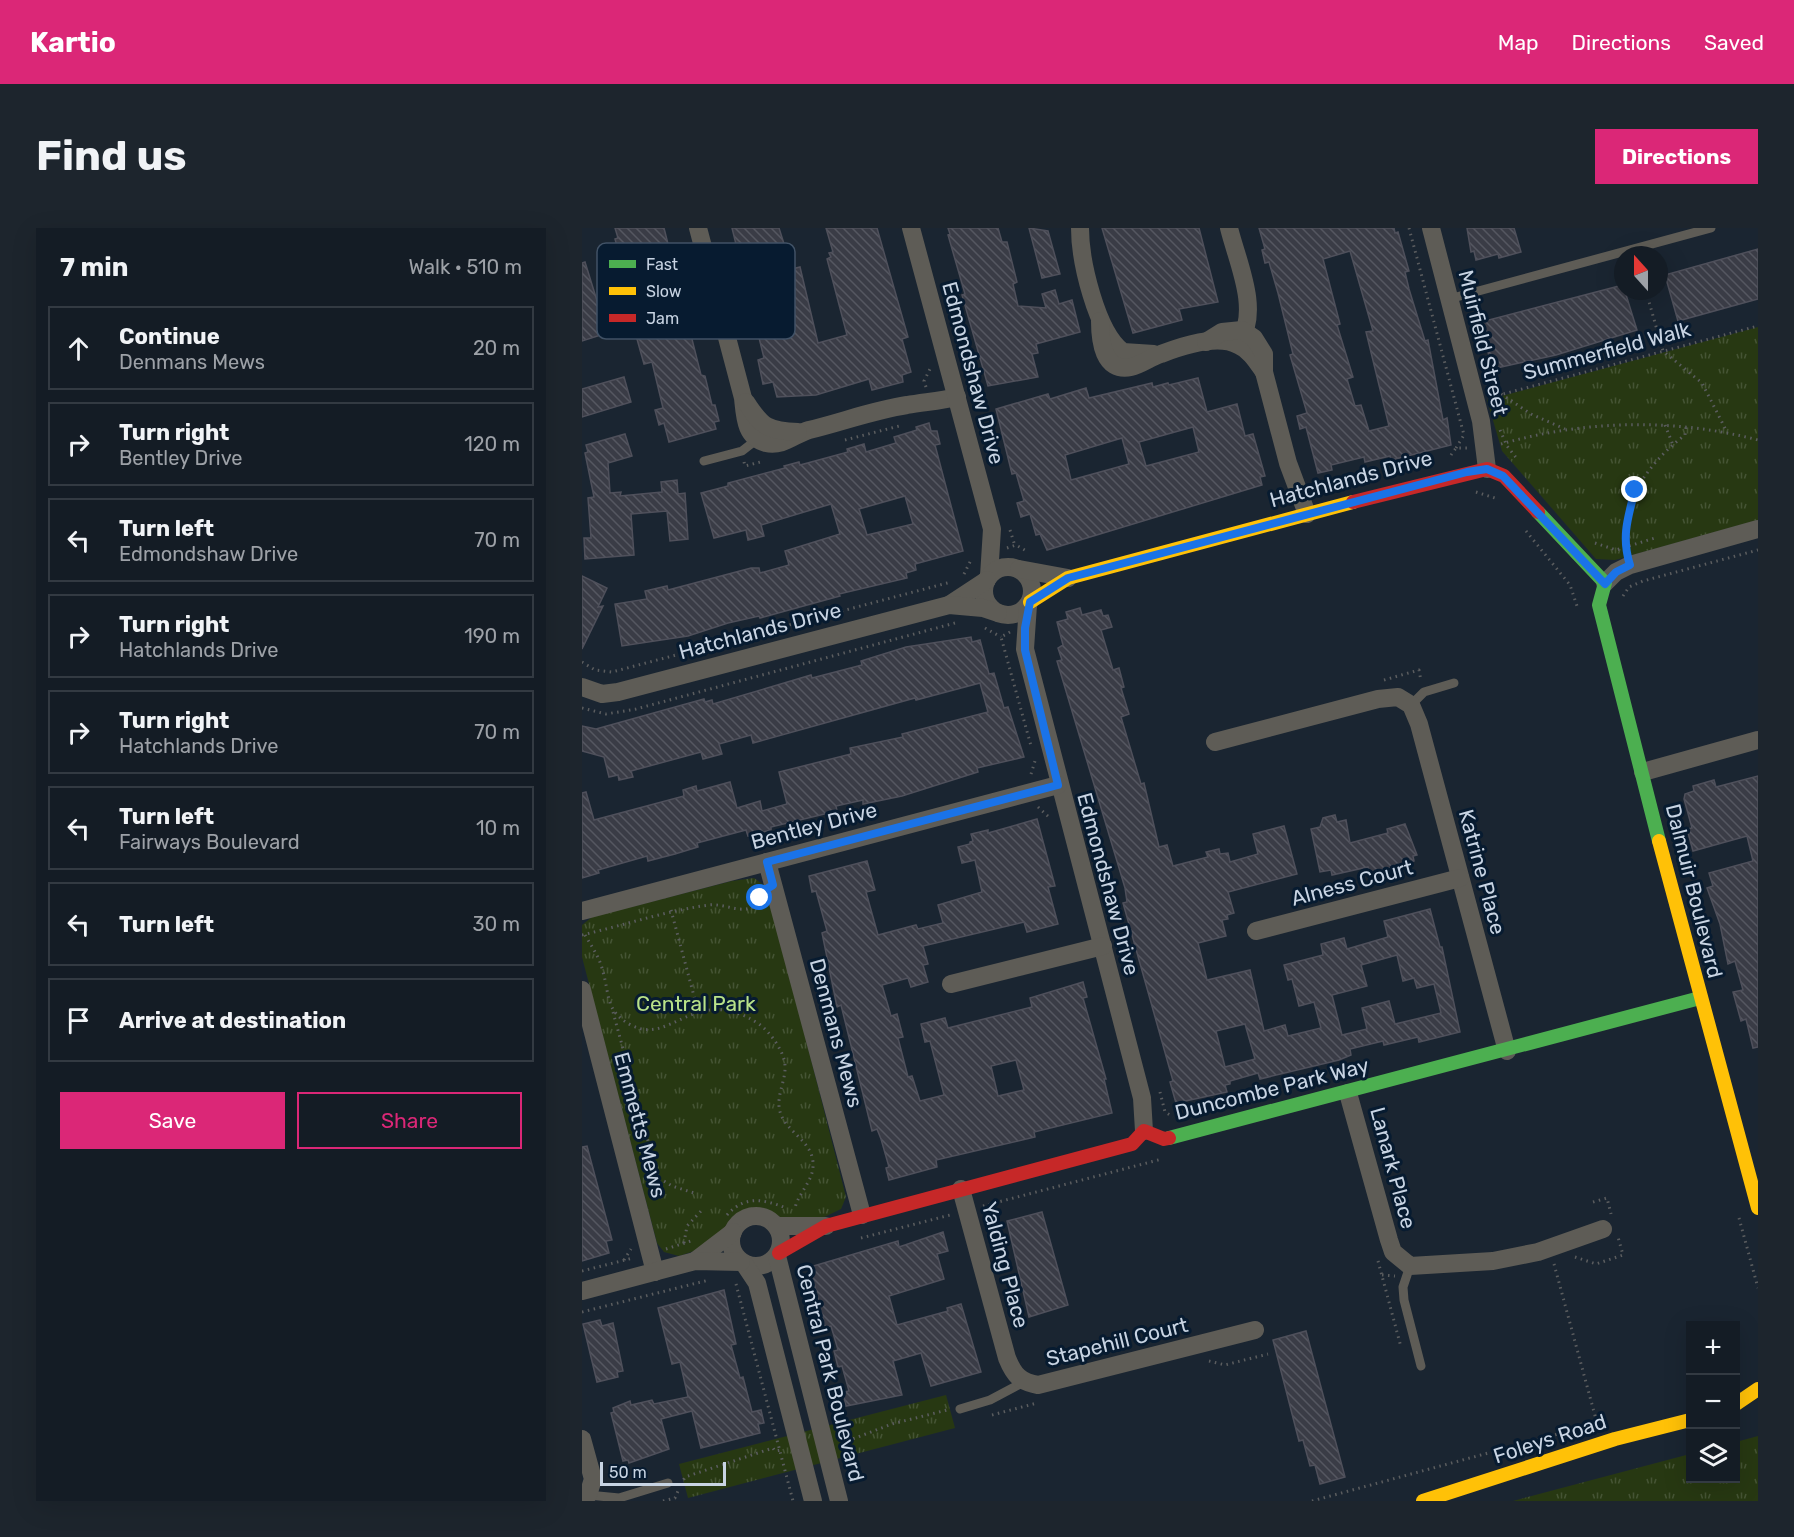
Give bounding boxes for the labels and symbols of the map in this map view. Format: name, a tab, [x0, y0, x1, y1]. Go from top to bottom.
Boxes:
legend	[597, 243, 795, 339]
north arrow	[1614, 246, 1668, 300]
text: Fast	[646, 255, 678, 274]
street label: Muirfield Street	[1453, 268, 1514, 418]
street label: Edmondshaw Drive	[937, 279, 1010, 467]
text: Slow	[646, 282, 682, 301]
text: Jam	[646, 309, 679, 328]
street label: Summerfield Walk	[1520, 316, 1694, 385]
street label: Hatchlands Drive	[1267, 445, 1435, 512]
route end	[1621, 476, 1647, 502]
street label: Hatchlands Drive	[676, 597, 844, 664]
street label: Edmondshaw Drive	[1072, 790, 1145, 978]
street label: Bentley Drive	[748, 797, 880, 854]
street label: Dalmuir Boulevard	[1661, 801, 1728, 980]
street label: Katrine Place	[1454, 807, 1511, 937]
street label: Alness Court	[1288, 854, 1416, 911]
route start	[746, 884, 772, 910]
street label: Denmans Mews	[805, 956, 868, 1110]
park label: Central Park	[636, 991, 756, 1016]
street label: Emmetts Mews	[609, 1049, 672, 1200]
street label: Duncombe Park Way	[1172, 1052, 1372, 1125]
street label: Lanark Place	[1365, 1104, 1422, 1231]
street label: Yalding Place	[977, 1199, 1034, 1331]
street label: Central Park Boulevard	[791, 1262, 870, 1484]
street label: Stapehill Court	[1043, 1312, 1190, 1371]
street label: Foleys Road	[1490, 1408, 1610, 1469]
scale bar	[600, 1459, 726, 1486]

